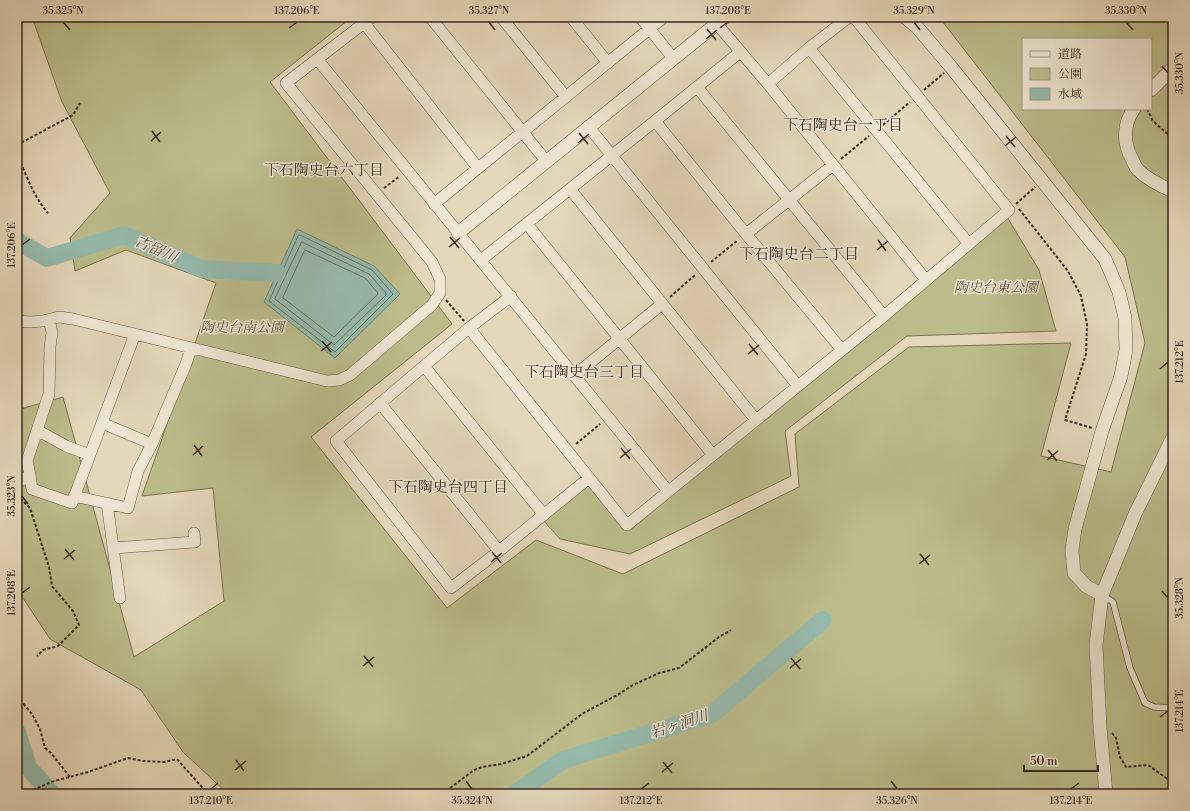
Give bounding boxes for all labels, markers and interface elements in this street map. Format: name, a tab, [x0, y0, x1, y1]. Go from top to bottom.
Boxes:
text: 35.325°N	[42, 5, 84, 17]
text: 137.206°E	[274, 5, 320, 17]
text: 35.327°N	[469, 5, 510, 17]
text: 137.208°E	[705, 5, 751, 17]
text: 35.329°N	[893, 5, 935, 17]
text: 35.330°N	[1105, 5, 1148, 17]
legend	[1022, 38, 1152, 110]
text: 道路	[1058, 47, 1082, 62]
text: 35.330°N	[1174, 51, 1186, 94]
text: 公園	[1058, 67, 1082, 82]
text: 水域	[1058, 87, 1082, 102]
district label: 下石陶史台一丁目	[783, 116, 903, 135]
district label: 下石陶史台六丁目	[264, 161, 384, 180]
text: 137.206°E	[6, 222, 18, 268]
water label: 吉留川	[131, 232, 182, 268]
district label: 下石陶史台二丁目	[739, 245, 859, 264]
park label: 陶史台東公園	[954, 279, 1040, 297]
park label: 陶史台南公園	[200, 319, 286, 337]
text: 137.212°E	[1174, 340, 1186, 384]
district label: 下石陶史台三丁目	[524, 363, 644, 382]
text: 35.323°N	[6, 475, 18, 517]
district label: 下石陶史台四丁目	[388, 478, 508, 497]
text: 137.208°E	[6, 570, 18, 616]
text: 35.328°N	[1174, 577, 1186, 619]
text: 137.214°E	[1174, 689, 1186, 732]
water label: 岩ヶ洞川	[648, 706, 713, 743]
scale bar	[1024, 747, 1098, 773]
text: 50 m	[1030, 754, 1058, 769]
text: 137.210°E	[189, 795, 233, 807]
text: 35.324°N	[451, 795, 493, 807]
text: 137.212°E	[619, 795, 663, 807]
text: 35.326°N	[876, 795, 918, 807]
text: 137.214°E	[1050, 795, 1093, 807]

